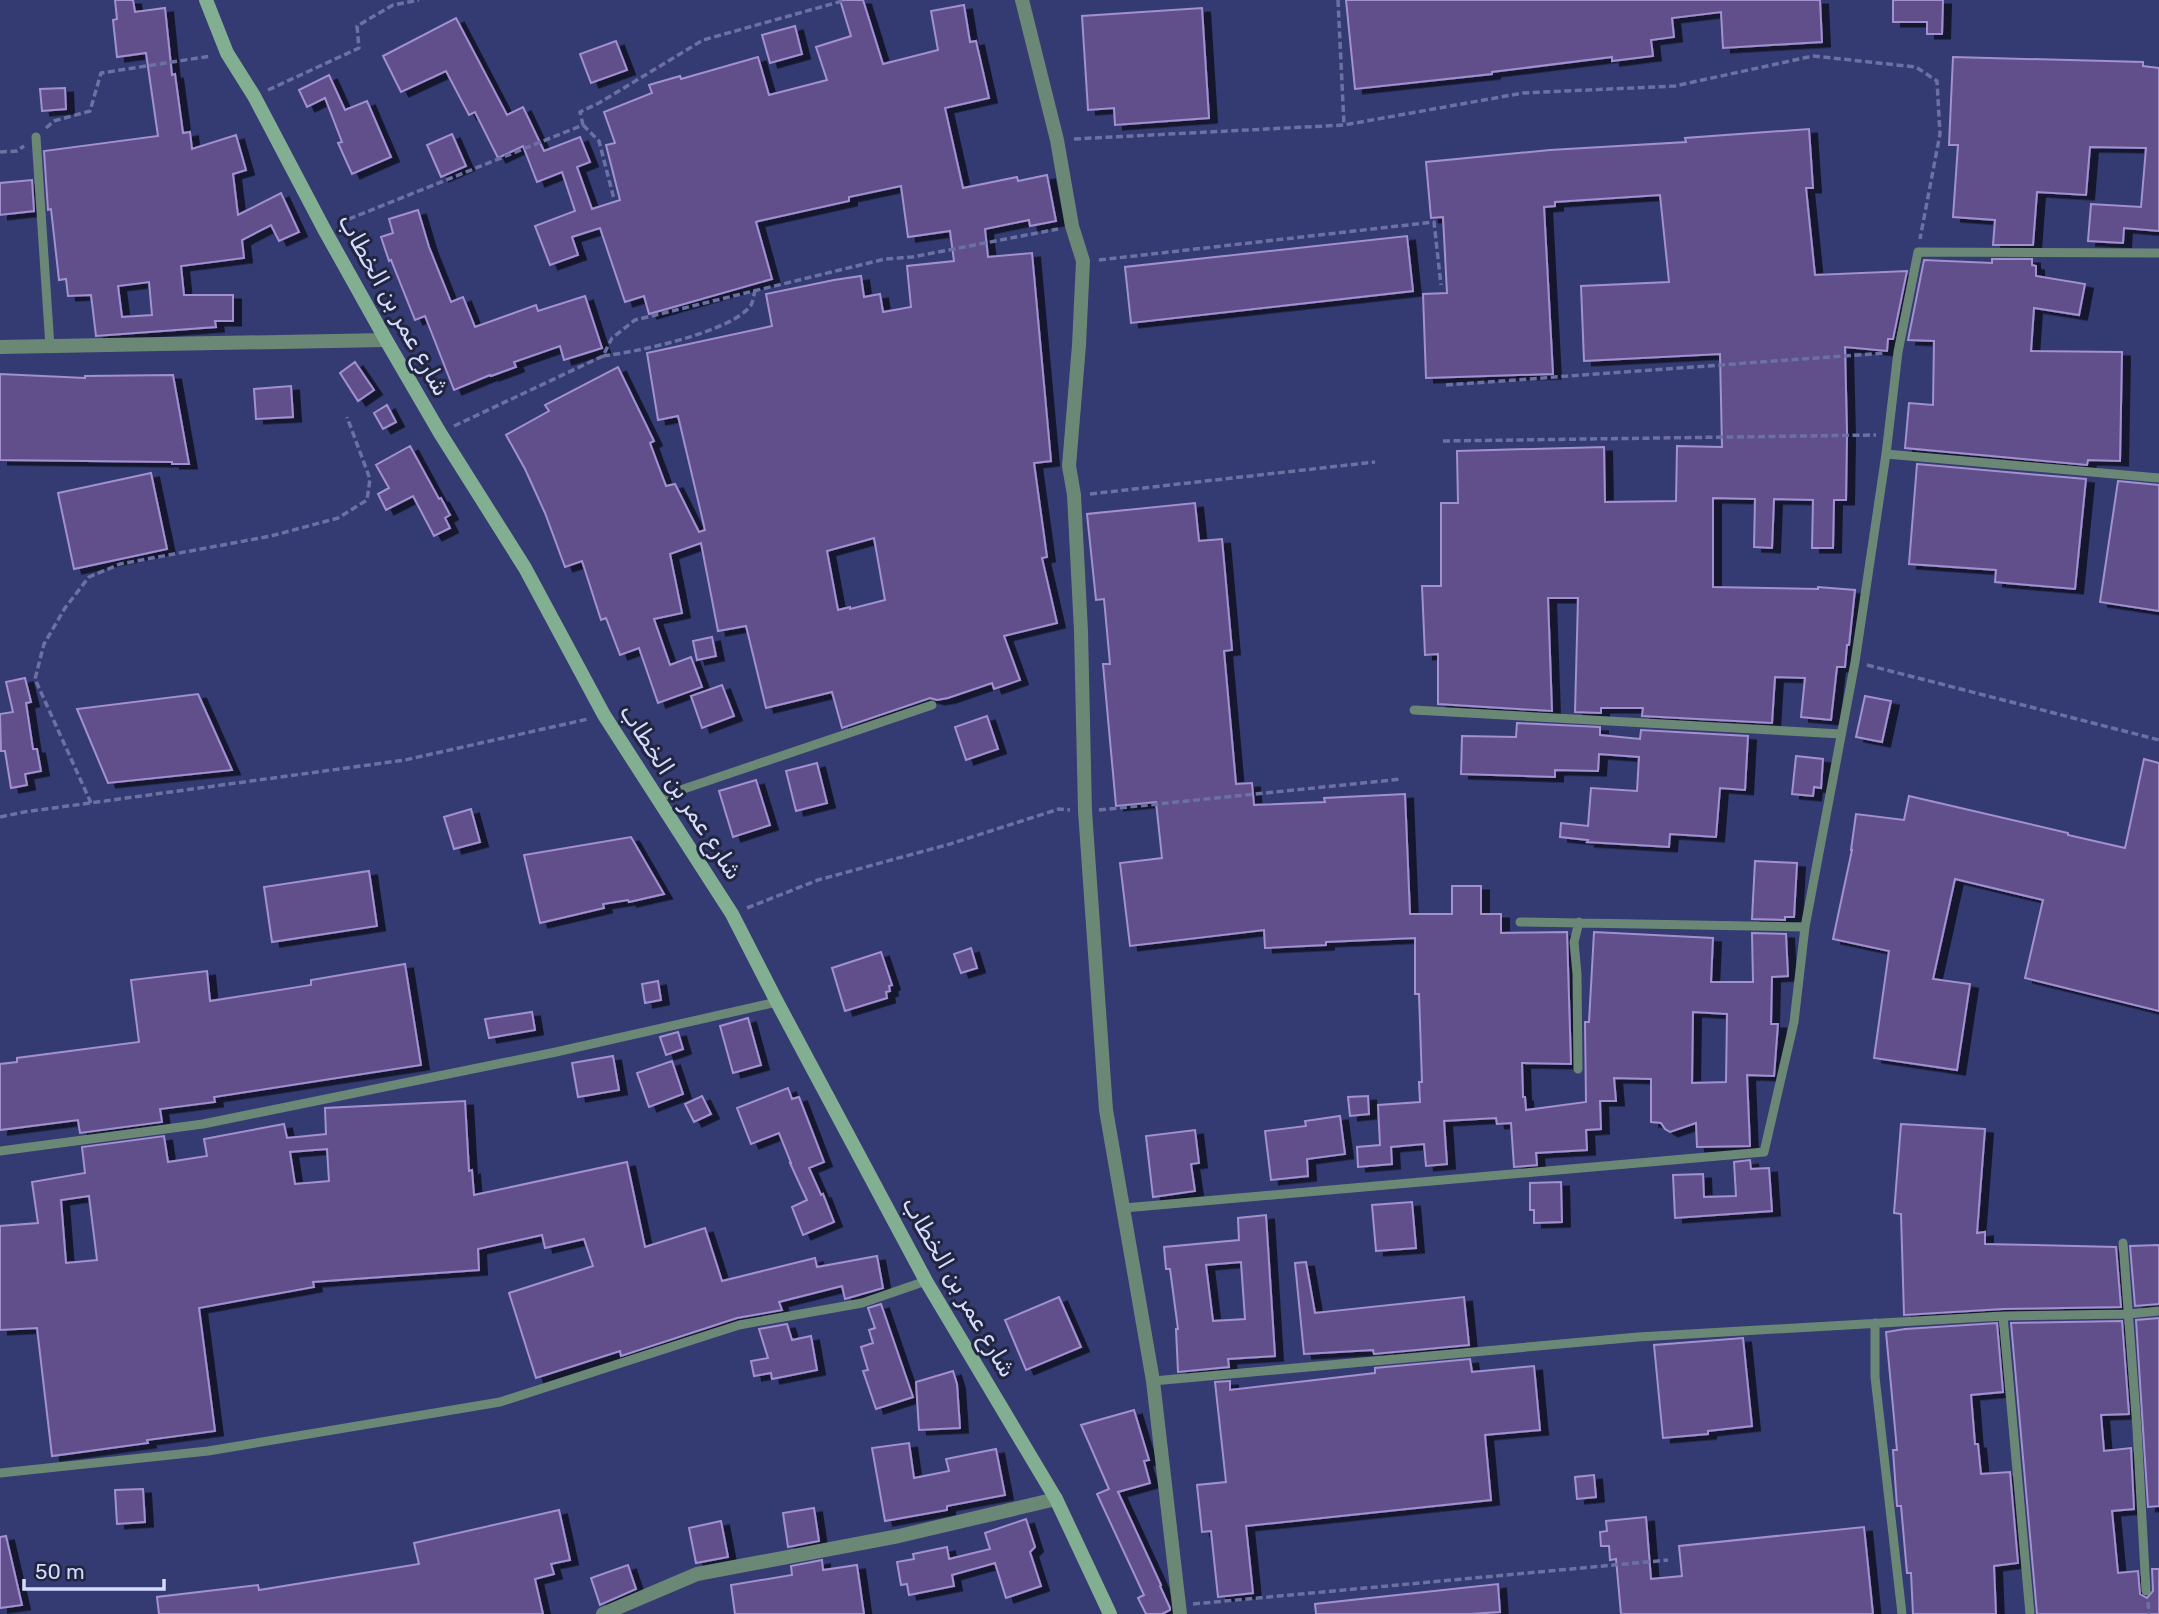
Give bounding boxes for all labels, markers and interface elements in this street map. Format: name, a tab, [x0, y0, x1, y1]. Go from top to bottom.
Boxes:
street label: شارع عمر بن الخطاب	[331, 209, 456, 402]
street label: شارع عمر بن الخطاب	[612, 699, 748, 886]
street label: شارع عمر بن الخطاب	[894, 1192, 1022, 1383]
scale bar	[24, 1548, 164, 1592]
text: 50 m	[35, 1559, 85, 1584]

